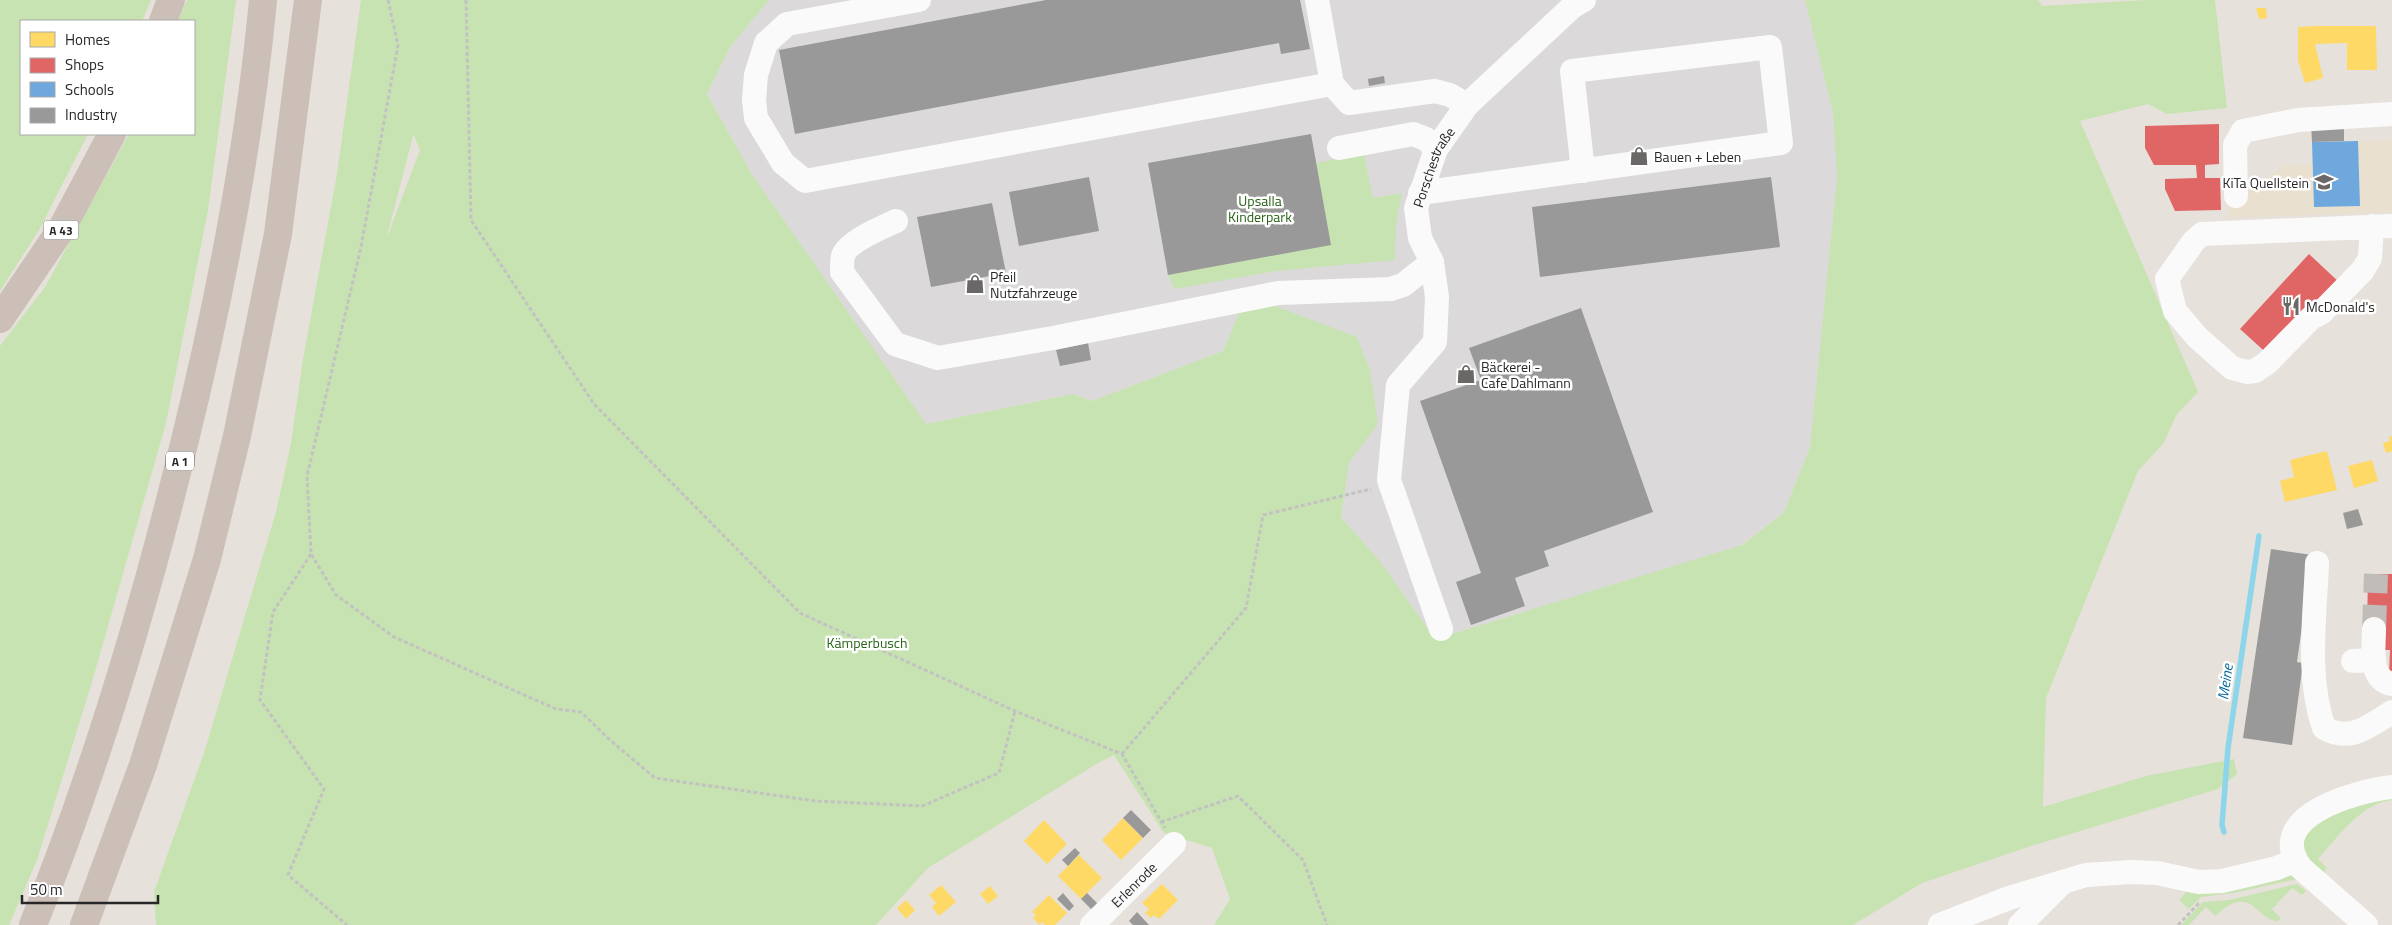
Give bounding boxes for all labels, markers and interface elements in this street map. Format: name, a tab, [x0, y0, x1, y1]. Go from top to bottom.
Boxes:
legend	[20, 20, 195, 135]
text: Homes	[65, 28, 110, 51]
text: Shops	[65, 53, 104, 76]
text: Schools	[65, 78, 114, 101]
text: Industry	[65, 103, 117, 126]
street label: Porschestraße	[1407, 122, 1459, 210]
shop icon: Bauen + Leben	[1628, 145, 1650, 167]
place label: Bauen + Leben	[1654, 146, 1741, 167]
school or university icon: KiTa Quellstein	[2313, 171, 2335, 193]
place label: KiTa Quellstein	[2222, 172, 2309, 193]
park label: Upsalla Kinderpark	[1228, 190, 1292, 227]
road number: A 43	[44, 220, 78, 240]
place label: Pfeil Nutzfahrzeuge	[990, 266, 1077, 303]
shop icon: Pfeil Nutzfahrzeuge	[964, 273, 986, 295]
restaurant icon: McDonald's	[2280, 295, 2302, 317]
place label: McDonald's	[2306, 296, 2375, 317]
place label: Bäckerei - Cafe Dahlmann	[1481, 356, 1571, 393]
shop icon: Bäckerei - Cafe Dahlmann	[1455, 363, 1477, 385]
road number: A 1	[166, 452, 194, 471]
park label: Kämperbusch	[827, 632, 907, 653]
water label: Meine	[2211, 661, 2239, 701]
street label: Erlenrode	[1106, 857, 1161, 912]
scale bar	[22, 872, 159, 904]
text: 50 m	[30, 878, 63, 901]

